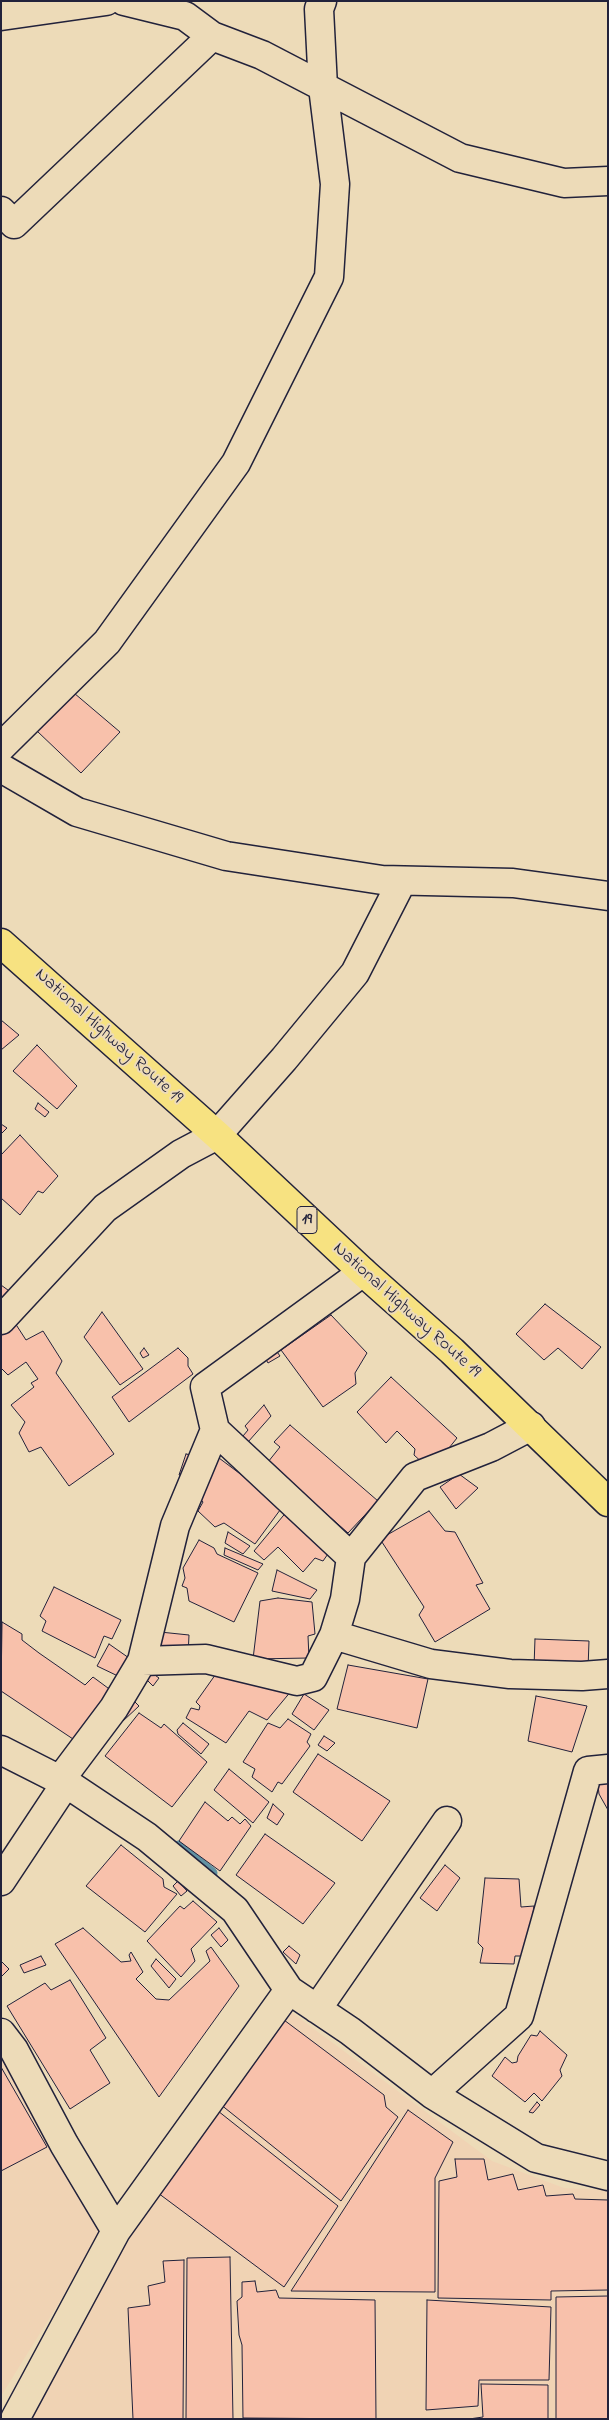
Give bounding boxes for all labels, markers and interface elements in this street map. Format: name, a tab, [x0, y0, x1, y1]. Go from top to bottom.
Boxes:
street label: National Highway Route 19	[30, 965, 186, 1109]
road number: 19	[297, 1206, 317, 1234]
street label: National Highway Route 19	[328, 1239, 484, 1383]

